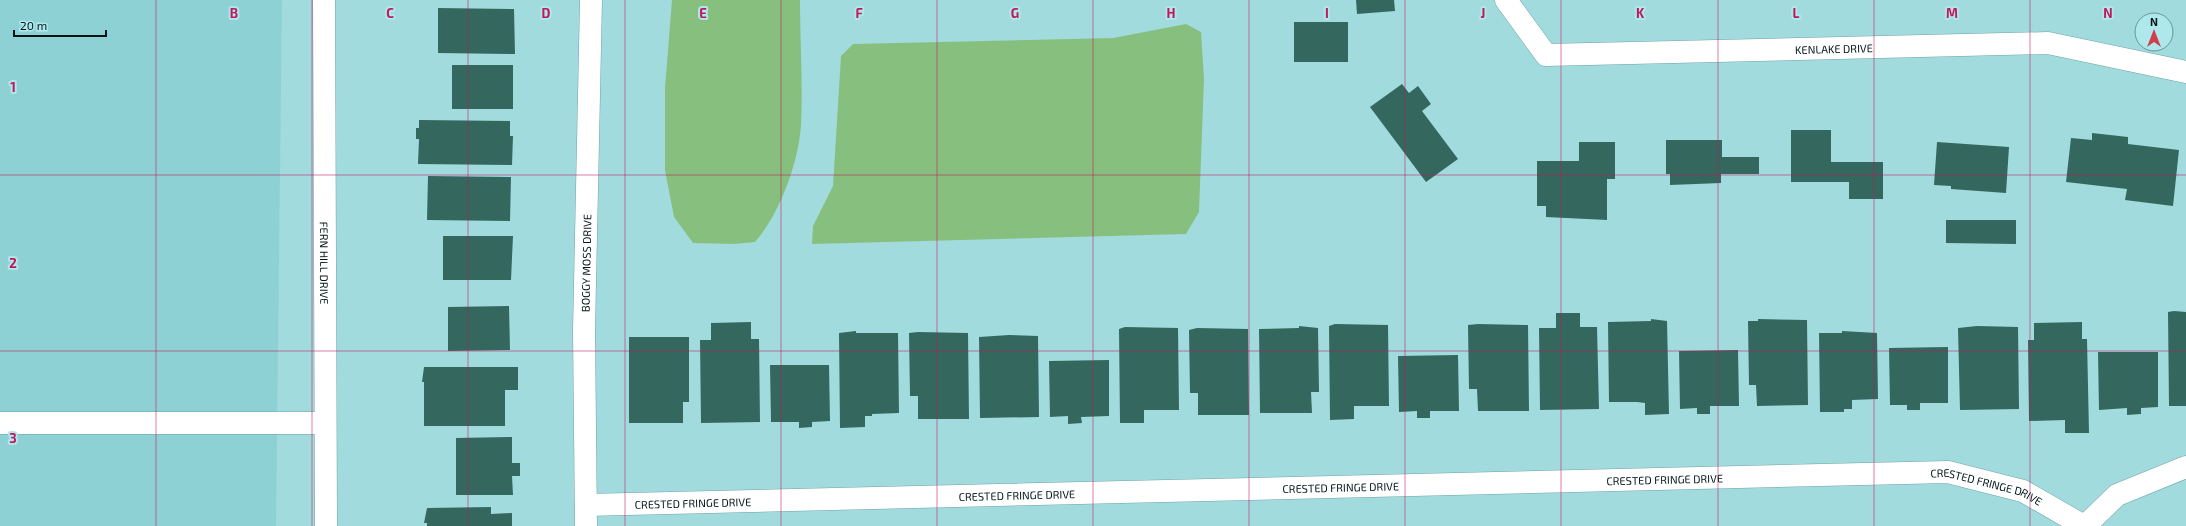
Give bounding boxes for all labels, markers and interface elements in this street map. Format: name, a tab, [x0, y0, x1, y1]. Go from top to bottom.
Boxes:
text: B	[230, 5, 238, 21]
text: C	[386, 5, 394, 21]
text: D	[542, 5, 551, 21]
text: E	[699, 5, 707, 21]
text: F	[855, 5, 863, 21]
text: G	[1011, 5, 1019, 21]
text: H	[1167, 5, 1176, 21]
text: I	[1325, 5, 1329, 21]
text: J	[1481, 5, 1485, 21]
text: K	[1636, 5, 1645, 21]
text: L	[1793, 5, 1800, 21]
text: M	[1946, 5, 1958, 21]
text: N	[2103, 5, 2113, 21]
scale bar	[14, 12, 106, 38]
north arrow	[2134, 12, 2174, 52]
text: N	[2150, 15, 2158, 28]
text: 20 m	[20, 18, 47, 32]
street label: KENLAKE DRIVE	[1795, 41, 1873, 56]
text: 1	[10, 79, 16, 95]
street label: BOGGY MOSS DRIVE	[578, 214, 593, 312]
street label: FERN HILL DRIVE	[318, 222, 332, 304]
text: 2	[9, 255, 17, 271]
text: 3	[9, 430, 17, 446]
street label: CRESTED FRINGE DRIVE	[1930, 465, 2045, 507]
street label: CRESTED FRINGE DRIVE	[1606, 471, 1723, 487]
street label: CRESTED FRINGE DRIVE	[1282, 479, 1399, 495]
street label: CRESTED FRINGE DRIVE	[958, 487, 1075, 502]
street label: CRESTED FRINGE DRIVE	[635, 494, 751, 510]

